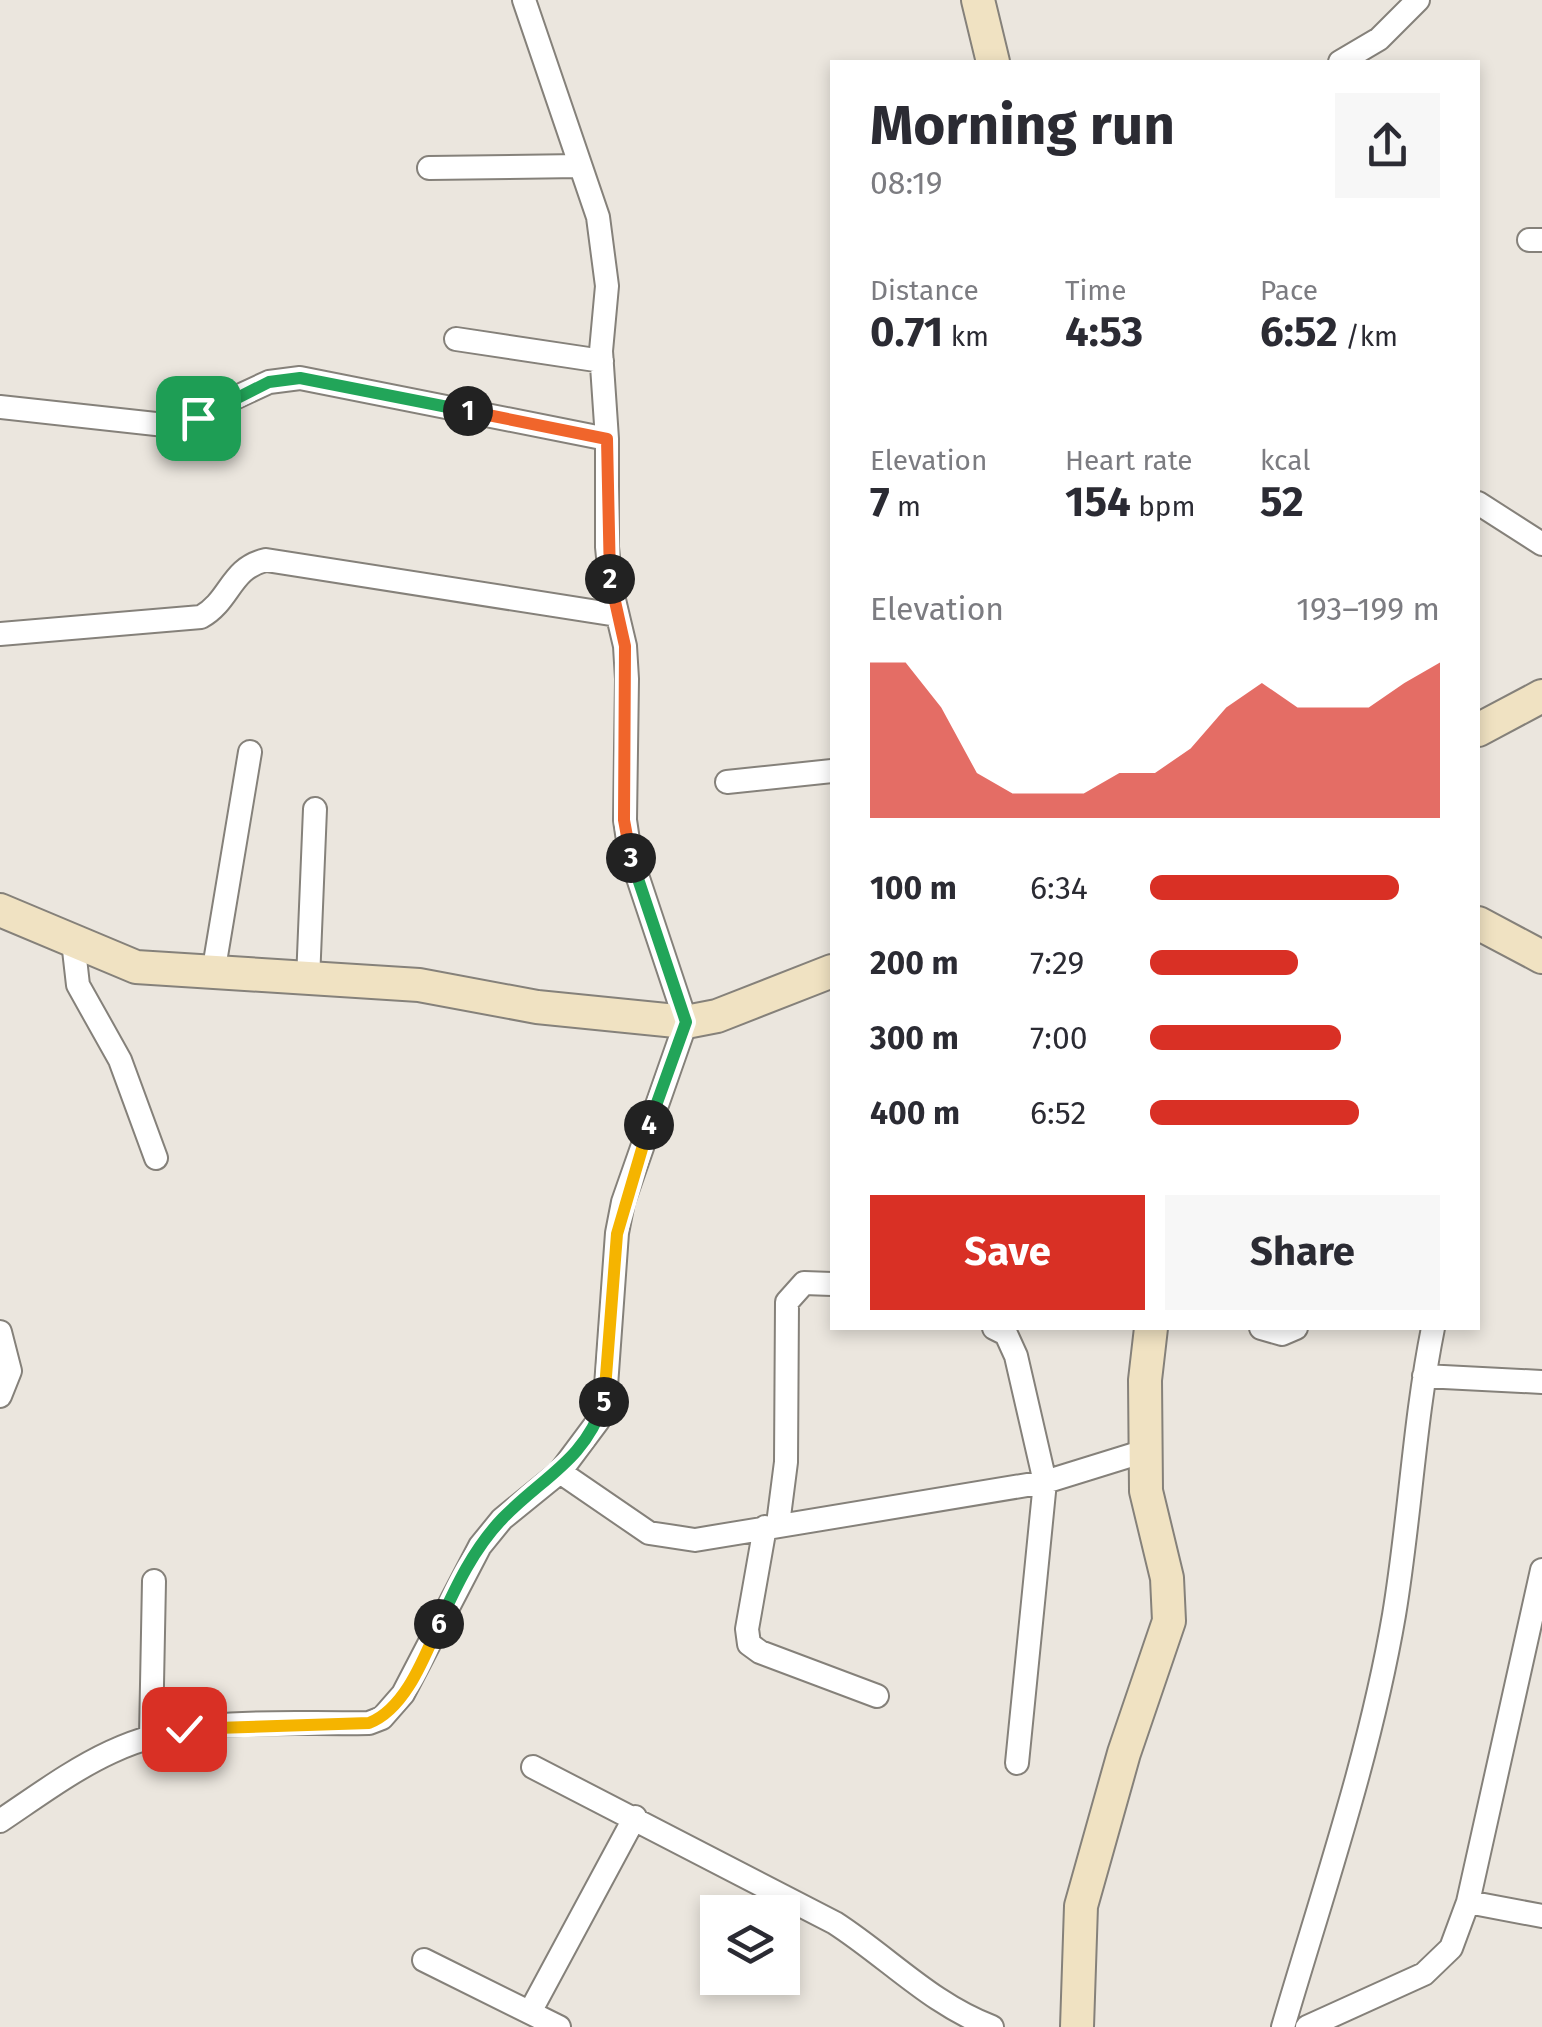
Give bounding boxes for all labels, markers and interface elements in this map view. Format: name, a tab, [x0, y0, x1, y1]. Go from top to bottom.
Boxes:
text: Morning run	[870, 93, 1175, 159]
button: share	[1335, 93, 1440, 198]
text: 08:19	[870, 164, 943, 202]
text: Distance	[870, 274, 979, 307]
text: Time	[1065, 274, 1127, 307]
text: Pace	[1260, 274, 1318, 307]
text: 0.71	[870, 307, 943, 357]
text: 4:53	[1065, 307, 1143, 357]
text: 6:52	[1260, 307, 1338, 357]
text: km	[943, 320, 989, 353]
text: /km	[1338, 320, 1398, 353]
pin	[156, 376, 241, 461]
pin: 1	[443, 386, 493, 436]
icon: arrive	[171, 391, 226, 446]
text: 1	[462, 394, 475, 427]
text: Elevation	[870, 444, 987, 477]
text: Heart rate	[1065, 444, 1193, 477]
text: kcal	[1260, 444, 1310, 477]
text: 7	[870, 477, 890, 527]
text: 154	[1065, 477, 1131, 527]
text: 52	[1260, 477, 1304, 527]
text: m	[890, 490, 921, 523]
text: bpm	[1131, 490, 1195, 523]
pin: 2	[585, 554, 635, 604]
text: 2	[603, 562, 617, 595]
text: Elevation	[870, 590, 1004, 628]
text: 193–199 m	[1296, 590, 1440, 628]
pin: 3	[606, 833, 656, 883]
text: 3	[624, 841, 638, 874]
text: 100 m	[870, 869, 957, 907]
text: 6:34	[1030, 869, 1088, 907]
text: 200 m	[870, 944, 959, 982]
text: 7:29	[1030, 944, 1084, 982]
text: 300 m	[870, 1019, 959, 1057]
text: 7:00	[1030, 1019, 1088, 1057]
text: 400 m	[870, 1094, 960, 1132]
text: 6:52	[1030, 1094, 1086, 1132]
pin: 4	[624, 1100, 674, 1150]
text: 4	[641, 1108, 657, 1141]
button: Save	[870, 1195, 1145, 1310]
button: Share	[1165, 1195, 1440, 1310]
pin: 5	[579, 1377, 629, 1427]
text: 5	[596, 1385, 612, 1418]
pin: 6	[414, 1599, 464, 1649]
text: 6	[431, 1607, 447, 1640]
pin	[142, 1687, 227, 1772]
icon: check	[157, 1702, 212, 1757]
map controls	[700, 1895, 800, 1995]
button: layers	[700, 1895, 800, 1995]

